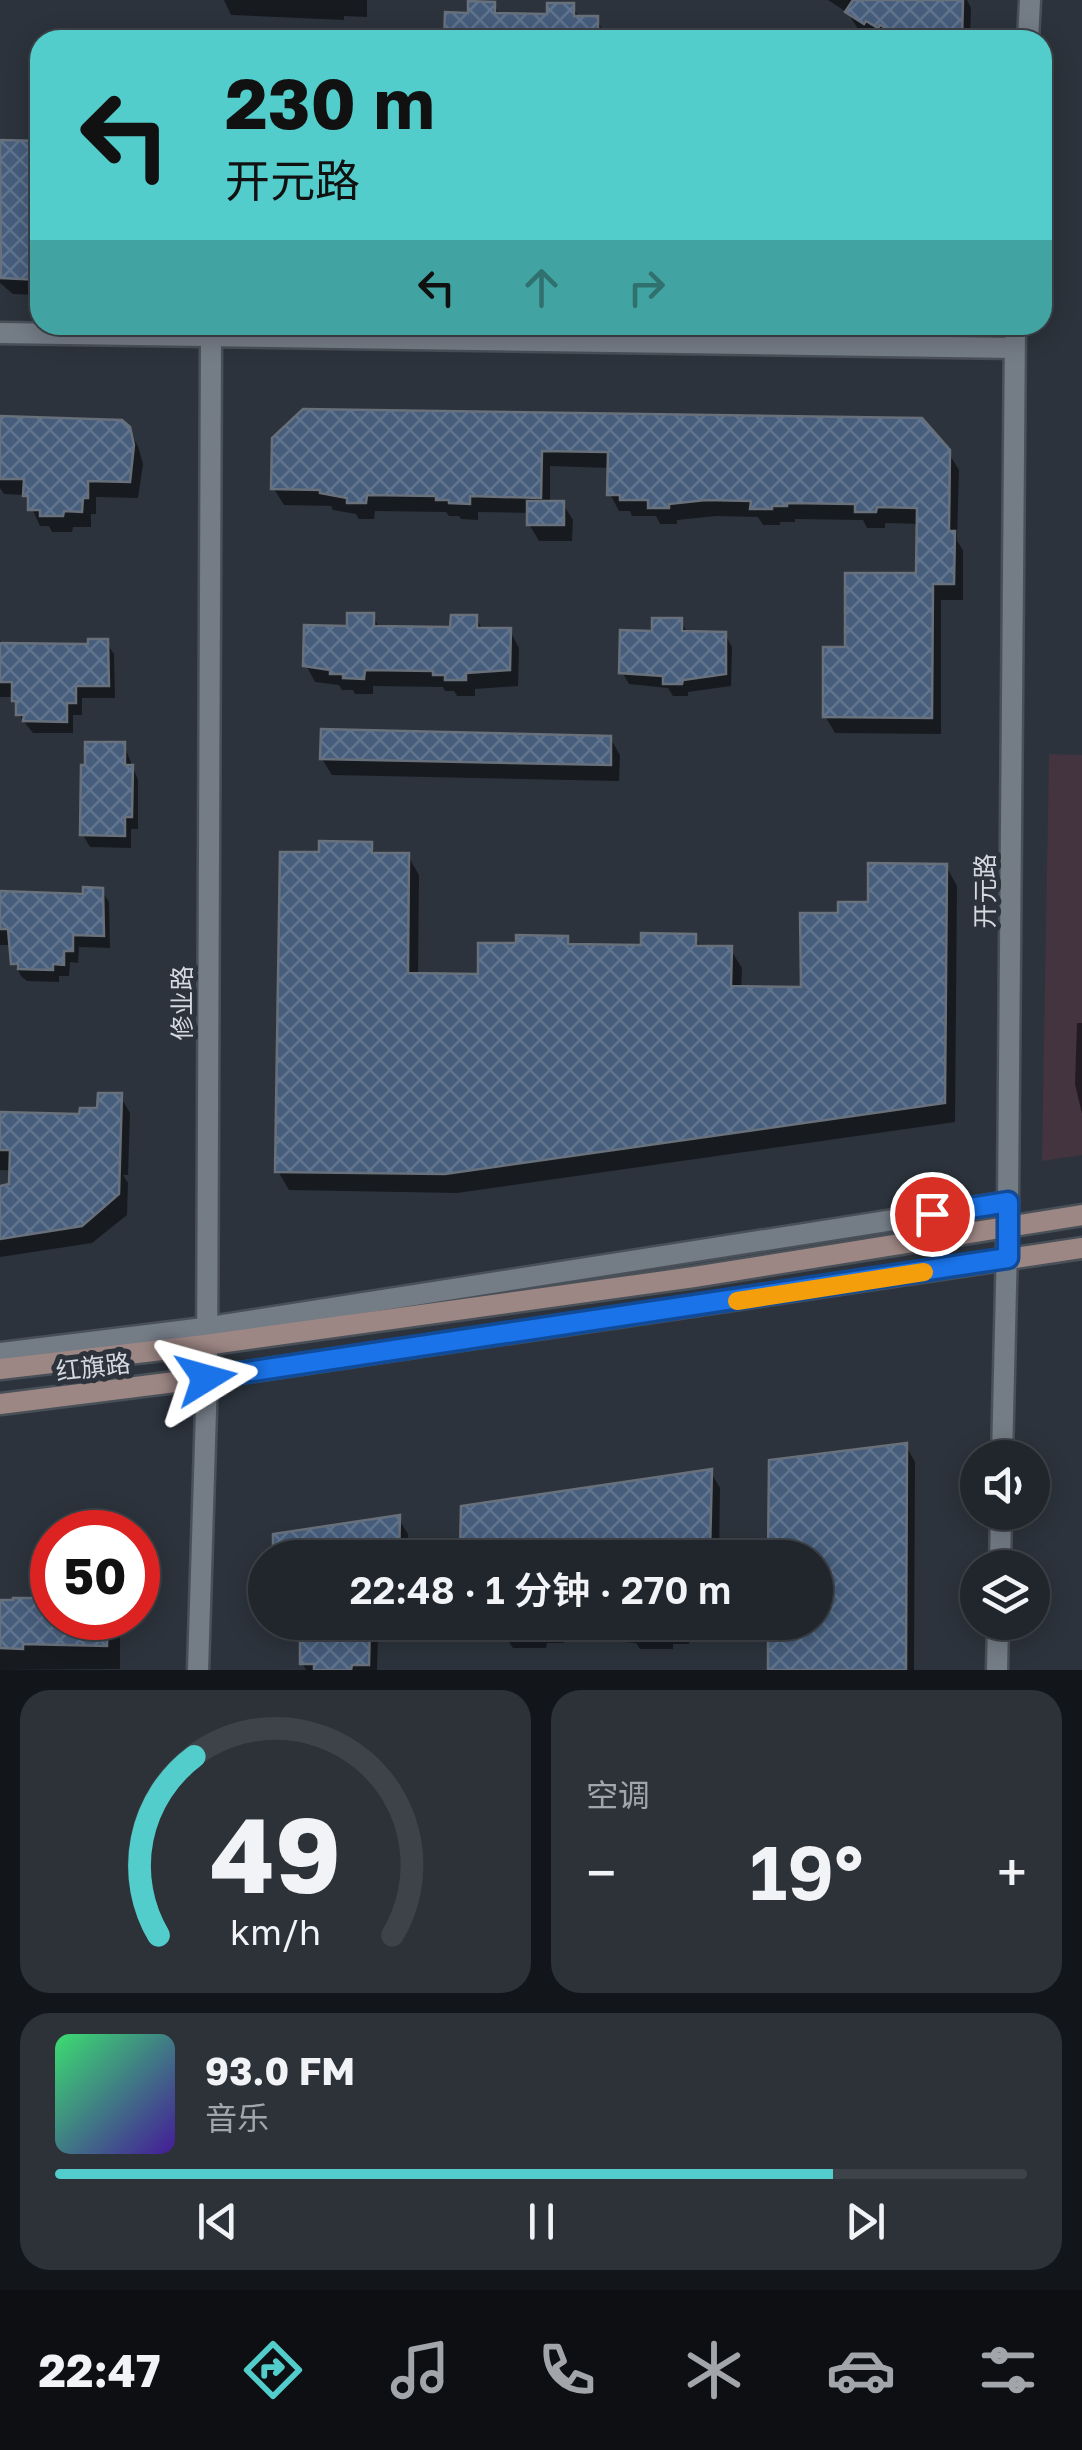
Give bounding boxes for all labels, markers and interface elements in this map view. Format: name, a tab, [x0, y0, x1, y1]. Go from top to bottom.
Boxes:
text: 230 m	[225, 60, 435, 144]
icon: left	[60, 70, 190, 200]
text: 开元路	[225, 153, 360, 207]
icon: left	[409, 260, 464, 315]
icon: ahead	[514, 260, 569, 315]
icon: right	[619, 260, 674, 315]
street label: 开元路	[969, 853, 1000, 929]
street label: 修业路	[166, 965, 197, 1041]
pin	[890, 1172, 975, 1257]
icon: arrive	[905, 1187, 960, 1242]
position arrow	[154, 1326, 258, 1430]
street label: 红旗路	[54, 1347, 132, 1386]
map controls	[960, 1440, 1050, 1640]
button: sound	[960, 1440, 1050, 1530]
speed limit sign: 50	[30, 1510, 160, 1640]
button: layers	[960, 1550, 1050, 1640]
text: 22:48 · 1 分钟 · 270 m	[350, 1567, 731, 1612]
text: 空调	[586, 1776, 650, 1814]
text: 49	[210, 1791, 341, 1916]
text: 19°	[750, 1826, 863, 1917]
text: −	[586, 1839, 616, 1905]
text: +	[997, 1839, 1027, 1905]
text: km/h	[230, 1910, 321, 1953]
text: 93.0 FM	[205, 2048, 355, 2093]
text: 音乐	[205, 2099, 269, 2137]
icon: previous	[190, 2194, 245, 2249]
icon: pause	[514, 2194, 569, 2249]
icon: next	[838, 2194, 893, 2249]
icon: directions	[238, 2335, 308, 2405]
icon: music	[385, 2335, 455, 2405]
icon: phone	[532, 2335, 602, 2405]
icon: climate	[679, 2335, 749, 2405]
icon: car	[826, 2335, 896, 2405]
icon: filters	[973, 2335, 1043, 2405]
text: 22:47	[39, 2343, 161, 2397]

